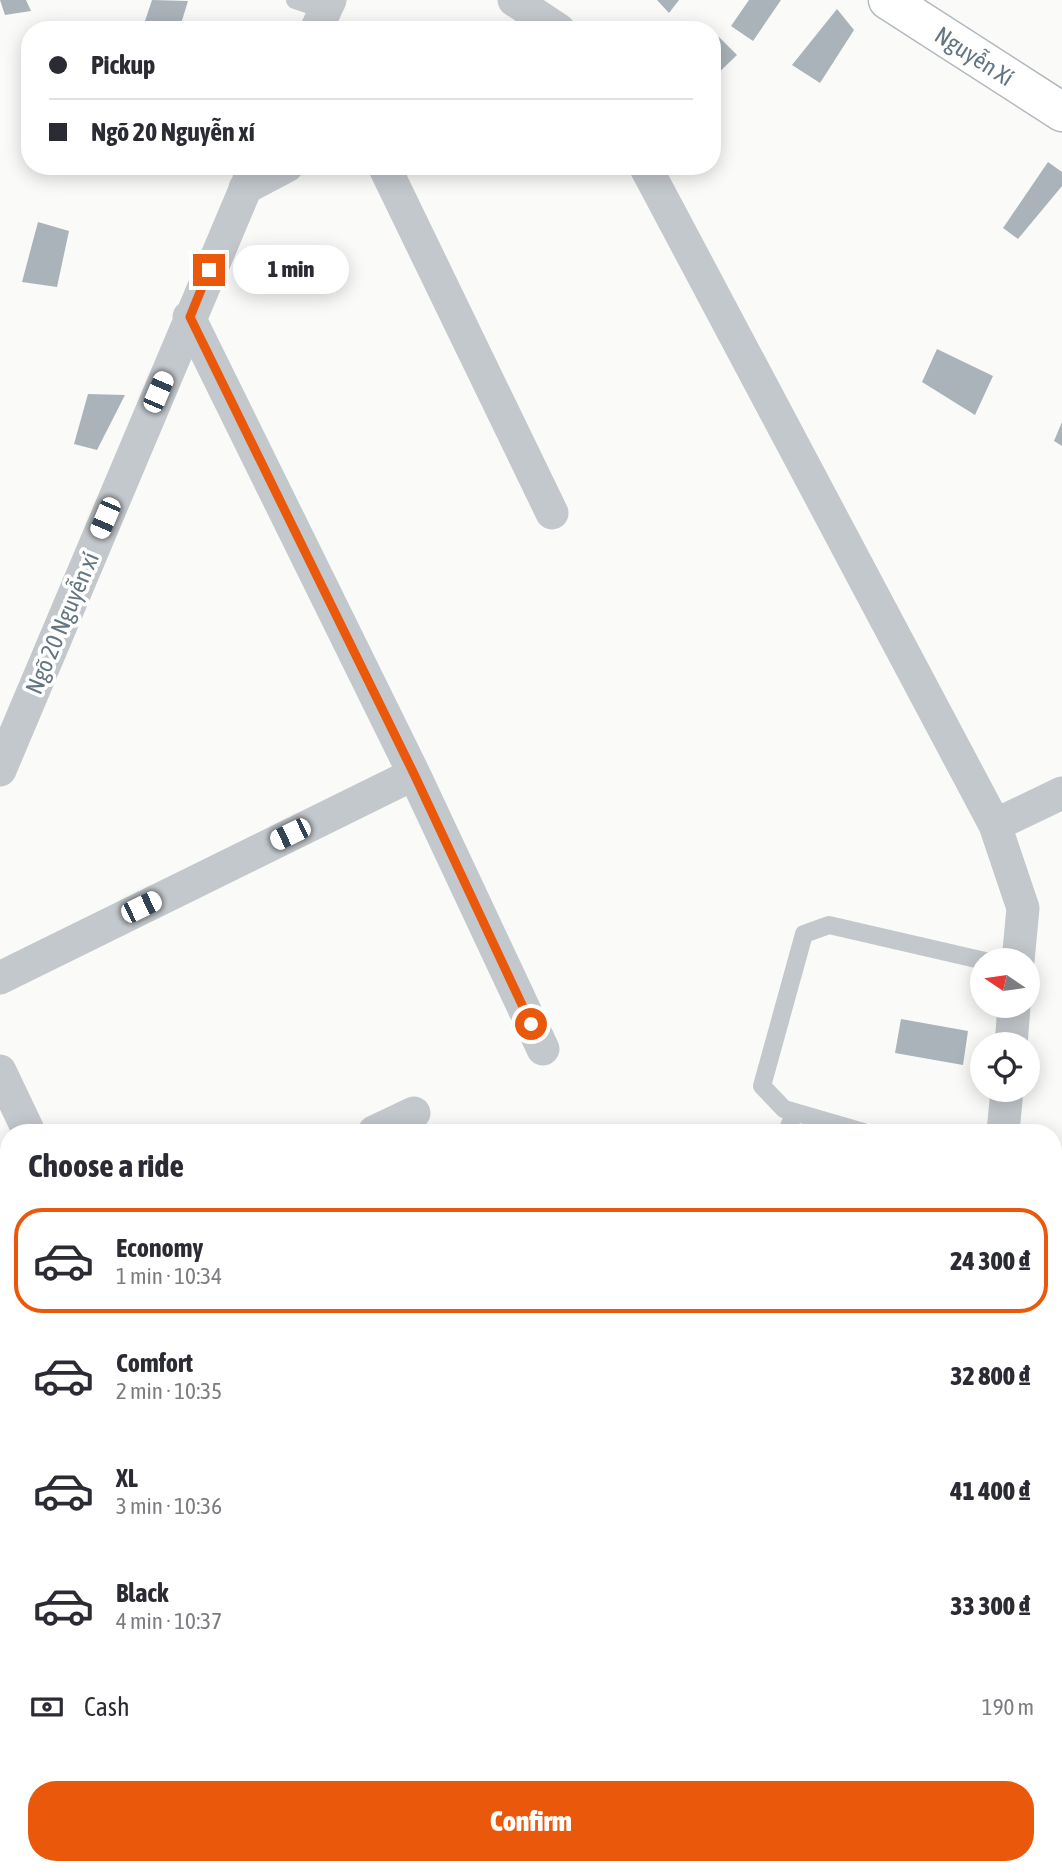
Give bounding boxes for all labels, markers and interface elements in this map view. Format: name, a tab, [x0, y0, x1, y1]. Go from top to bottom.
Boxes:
street label: Nguyễn Xí	[930, 21, 1019, 91]
text: Pickup	[91, 50, 155, 80]
text: Ngõ 20 Nguyễn xí	[91, 117, 255, 147]
callout: 1 min	[234, 246, 349, 294]
route end	[193, 254, 225, 286]
text: 1 min	[268, 256, 314, 282]
car	[141, 369, 176, 415]
car	[88, 495, 123, 541]
street label: Ngõ 20 Nguyễn xí	[20, 548, 104, 698]
car	[267, 815, 314, 853]
car	[118, 888, 165, 926]
north arrow	[970, 948, 1040, 1018]
map controls	[970, 948, 1040, 1102]
route start	[515, 1008, 547, 1040]
button: locate	[970, 1032, 1040, 1102]
text: Choose a ride	[28, 1147, 184, 1184]
icon: car	[32, 1229, 95, 1292]
text: Economy	[116, 1233, 203, 1263]
text: 24 300 ₫	[950, 1246, 1030, 1276]
text: 1 min · 10:34	[116, 1263, 222, 1289]
icon: car	[32, 1344, 95, 1407]
text: Comfort	[116, 1348, 193, 1378]
text: 32 800 ₫	[950, 1361, 1030, 1391]
text: 2 min · 10:35	[116, 1378, 222, 1404]
icon: car	[32, 1459, 95, 1522]
text: XL	[116, 1463, 138, 1493]
text: 41 400 ₫	[950, 1476, 1030, 1506]
text: 3 min · 10:36	[116, 1493, 222, 1519]
icon: car	[32, 1574, 95, 1637]
text: Black	[116, 1578, 168, 1608]
text: 33 300 ₫	[950, 1591, 1030, 1621]
text: 4 min · 10:37	[116, 1608, 222, 1634]
icon: cash	[28, 1688, 66, 1726]
text: Cash	[84, 1692, 130, 1722]
text: 190 m	[982, 1694, 1034, 1720]
button: Confirm	[28, 1781, 1034, 1861]

